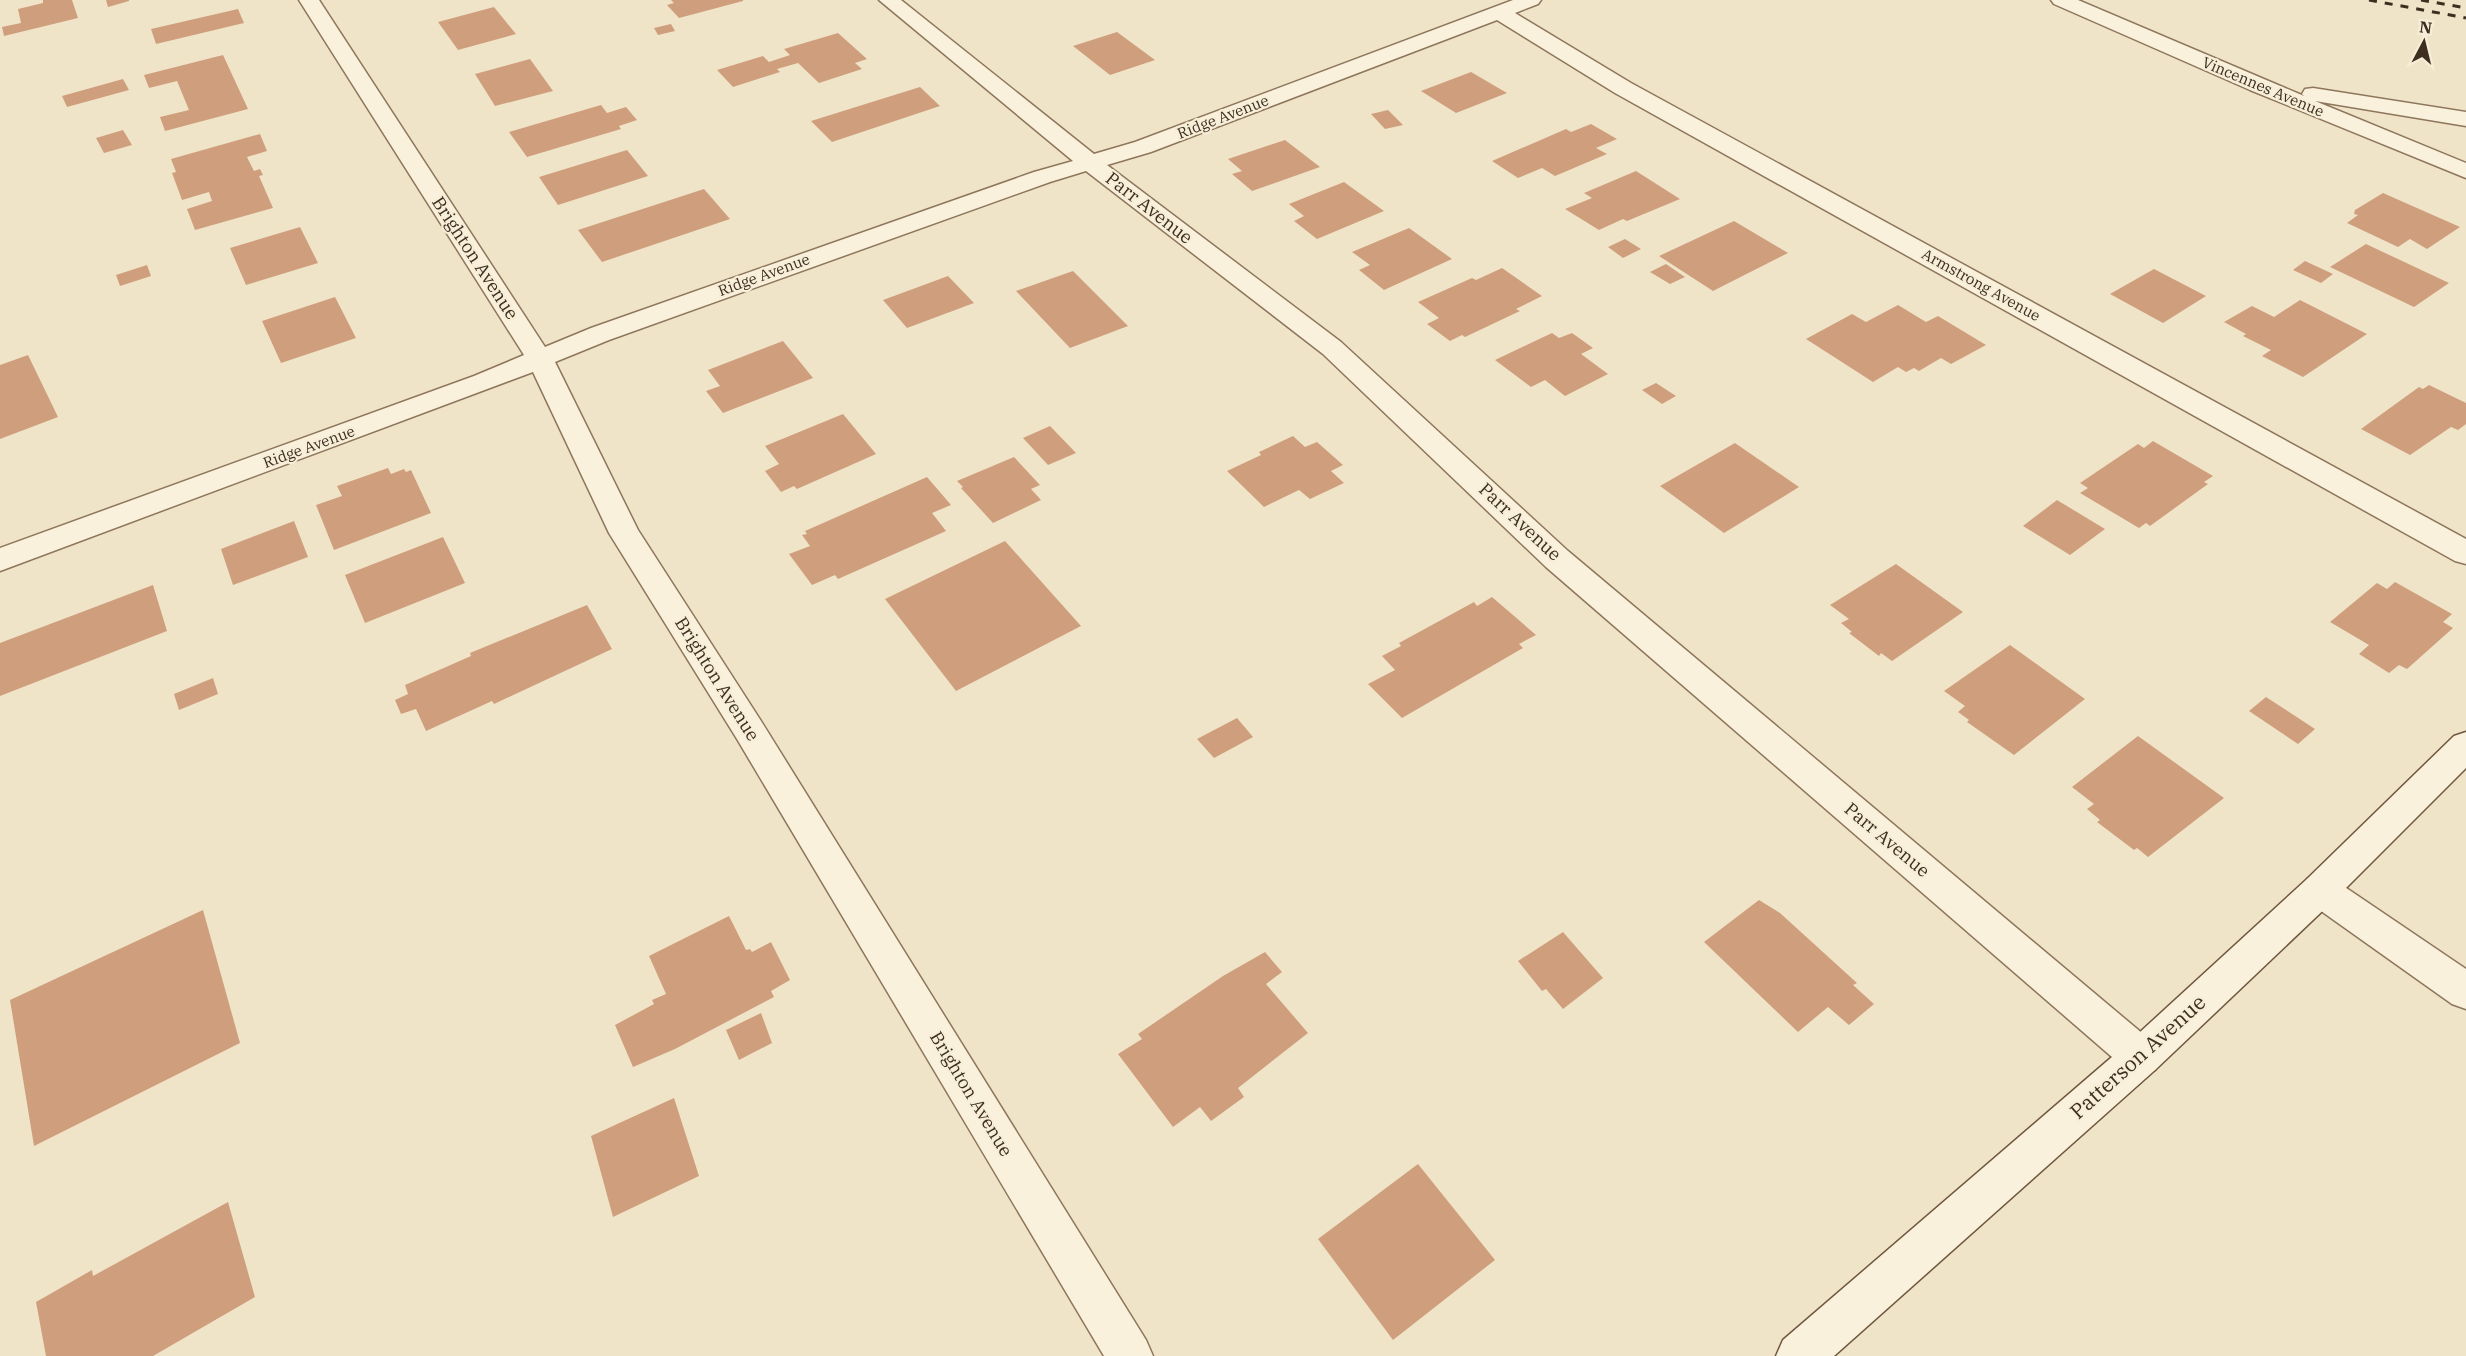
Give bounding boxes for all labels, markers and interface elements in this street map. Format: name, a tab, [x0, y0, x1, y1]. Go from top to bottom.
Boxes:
north arrow	[2394, 12, 2454, 72]
text: N	[2418, 16, 2433, 38]
street label: Vincennes Avenue	[2199, 52, 2327, 121]
street label: Ridge Avenue	[1174, 90, 1271, 143]
street label: Parr Avenue	[1101, 166, 1197, 249]
street label: Brighton Avenue	[427, 192, 524, 324]
street label: Armstrong Avenue	[1919, 244, 2044, 325]
street label: Ridge Avenue	[715, 249, 812, 300]
street label: Ridge Avenue	[260, 421, 357, 472]
street label: Parr Avenue	[1474, 478, 1566, 566]
street label: Brighton Avenue	[670, 612, 765, 745]
street label: Parr Avenue	[1840, 797, 1935, 882]
street label: Patterson Avenue	[2064, 988, 2211, 1125]
street label: Brighton Avenue	[925, 1027, 1018, 1161]

